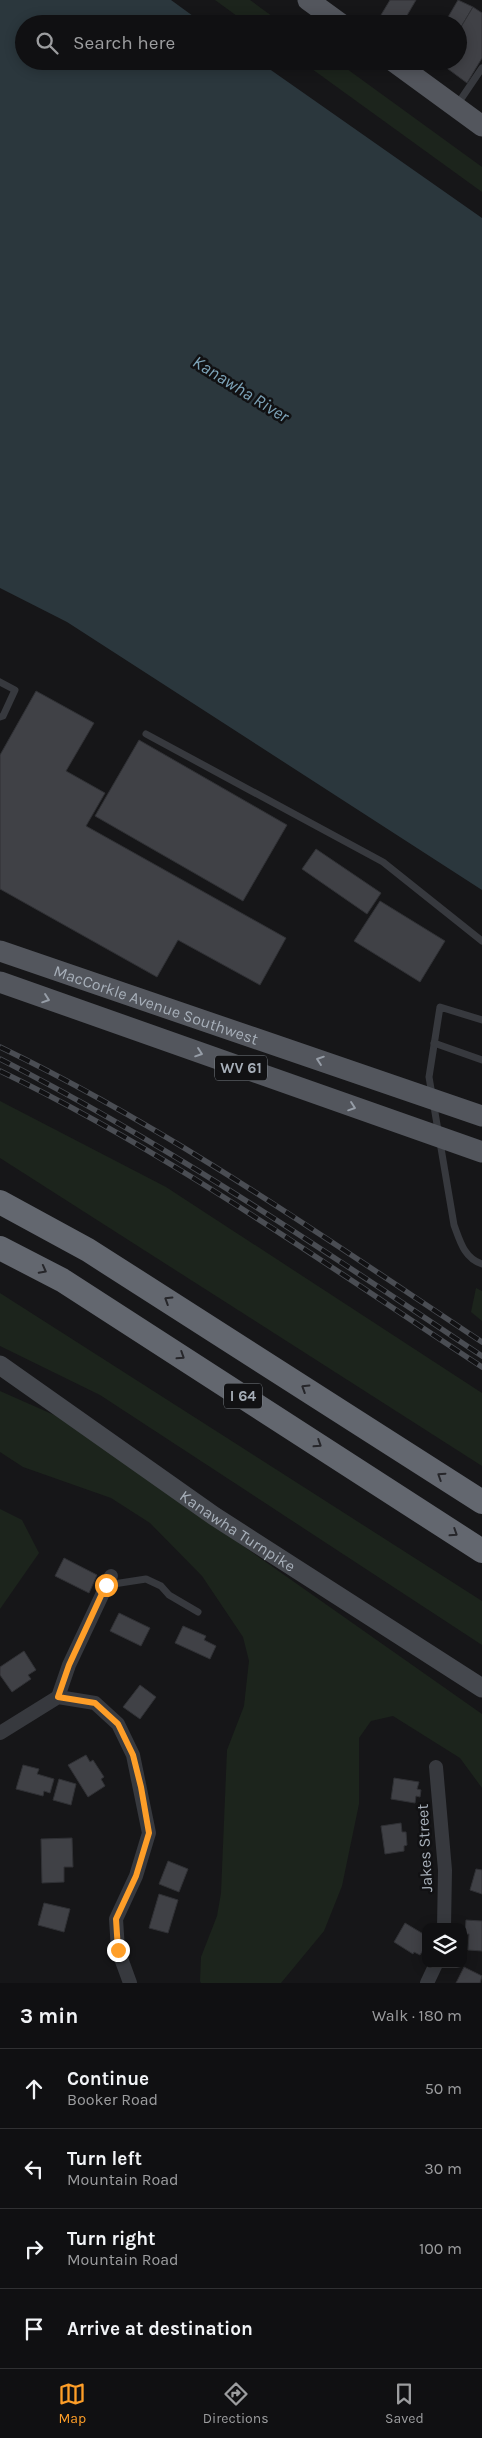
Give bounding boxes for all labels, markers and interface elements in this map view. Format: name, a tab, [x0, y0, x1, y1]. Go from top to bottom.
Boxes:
search box	[15, 15, 467, 70]
icon: search	[33, 29, 61, 57]
text: Search here	[73, 32, 175, 54]
water label: Kanawha River	[189, 351, 294, 428]
street label: MacCorkle Avenue Southwest	[51, 961, 261, 1049]
one-way arrow	[41, 993, 49, 1003]
one-way arrow	[194, 1047, 203, 1057]
road number: WV 61	[215, 1056, 267, 1080]
one-way arrow	[316, 1056, 325, 1066]
one-way arrow	[348, 1101, 356, 1111]
one-way arrow	[38, 1264, 47, 1274]
one-way arrow	[164, 1297, 173, 1307]
one-way arrow	[176, 1350, 185, 1360]
road number: I 64	[224, 1384, 262, 1408]
one-way arrow	[301, 1384, 310, 1394]
one-way arrow	[312, 1438, 321, 1447]
one-way arrow	[438, 1473, 447, 1482]
street label: Kanawha Turnpike	[176, 1486, 299, 1576]
one-way arrow	[449, 1526, 458, 1536]
route start	[95, 1574, 118, 1597]
street label: Jakes Street	[413, 1803, 436, 1893]
map controls	[422, 1923, 467, 1968]
button: layers	[422, 1923, 467, 1968]
route end	[107, 1939, 130, 1962]
text: 3 min	[20, 2004, 78, 2028]
text: Walk · 180 m	[372, 2006, 462, 2025]
text: Continue	[67, 2068, 149, 2090]
icon: ahead	[20, 2075, 48, 2103]
text: 50 m	[425, 2079, 462, 2098]
text: Booker Road	[67, 2090, 158, 2109]
text: Turn left	[67, 2148, 142, 2170]
icon: left	[20, 2155, 48, 2183]
text: 30 m	[424, 2159, 462, 2178]
text: Mountain Road	[67, 2170, 179, 2189]
text: Turn right	[67, 2228, 156, 2250]
icon: right	[20, 2235, 48, 2263]
text: 100 m	[419, 2239, 462, 2258]
text: Mountain Road	[67, 2250, 179, 2269]
icon: arrive	[20, 2315, 48, 2343]
text: Arrive at destination	[67, 2318, 253, 2340]
tab: Map	[58, 2380, 86, 2427]
tab: Directions	[203, 2380, 269, 2427]
tab: Saved	[385, 2380, 424, 2427]

